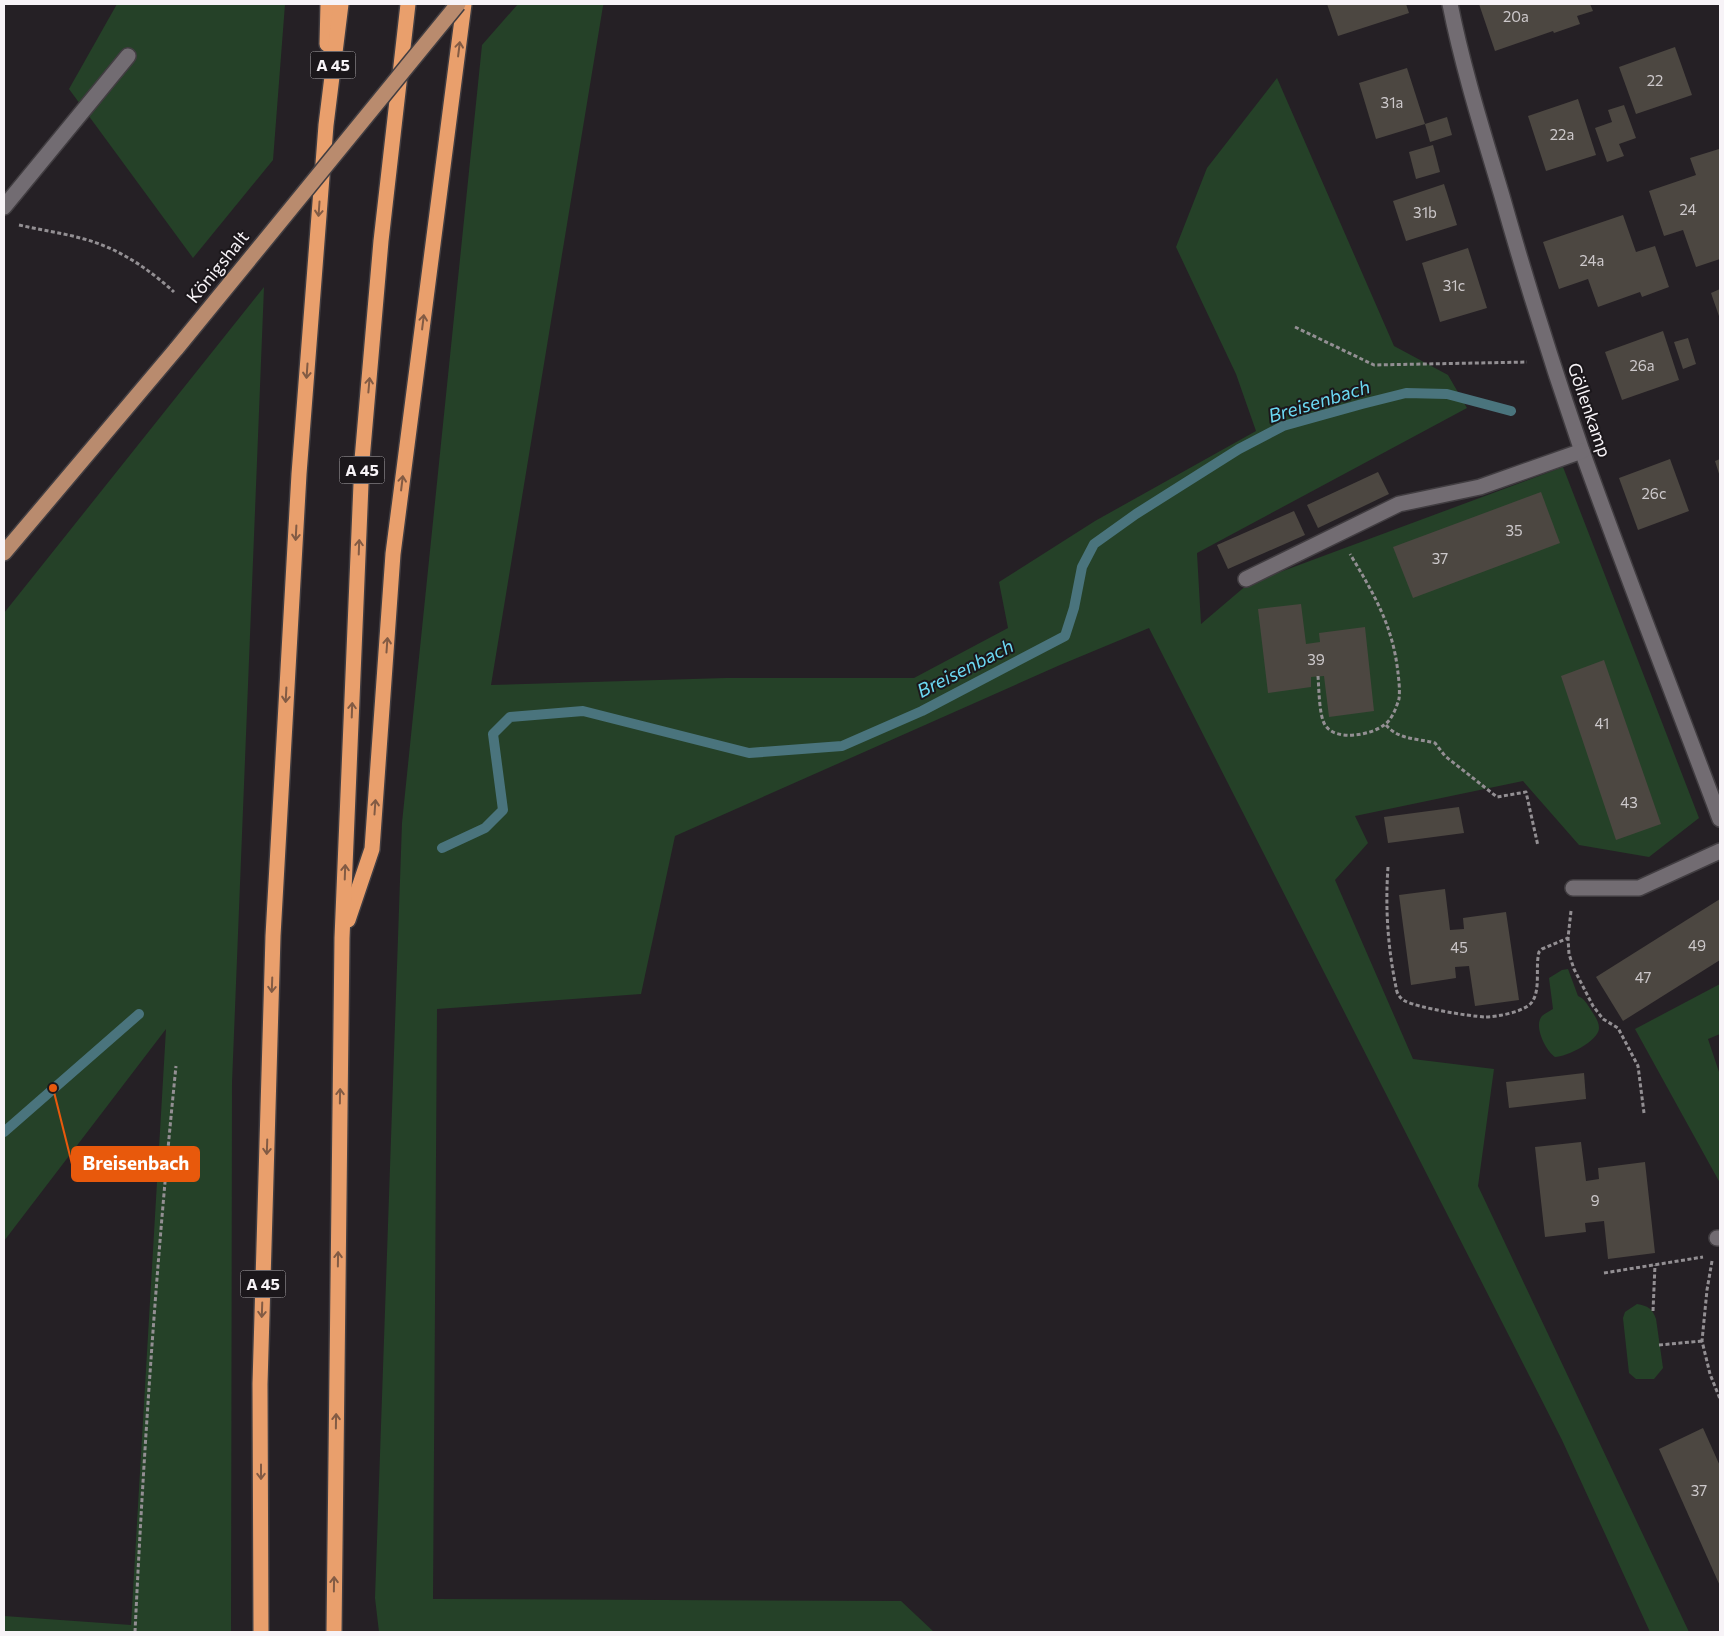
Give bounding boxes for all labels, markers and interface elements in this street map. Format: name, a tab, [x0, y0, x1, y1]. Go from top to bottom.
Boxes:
house number: 20a	[1503, 7, 1529, 25]
one-way arrow	[454, 42, 464, 58]
road number: A 45	[310, 52, 356, 78]
house number: 22	[1647, 71, 1663, 89]
house number: 31a	[1381, 93, 1403, 111]
house number: 22a	[1550, 125, 1574, 143]
house number: 24	[1679, 200, 1697, 218]
one-way arrow	[315, 201, 324, 217]
house number: 31b	[1413, 203, 1437, 221]
street label: Königshalt	[181, 226, 253, 307]
house number: 24a	[1580, 251, 1604, 269]
house number: 31c	[1443, 276, 1465, 294]
one-way arrow	[418, 314, 428, 330]
house number: 26a	[1629, 356, 1655, 374]
street label: Göllenkamp	[1564, 360, 1616, 460]
one-way arrow	[302, 363, 312, 379]
water label: Breisenbach	[1265, 374, 1373, 427]
one-way arrow	[364, 377, 374, 393]
road number: A 45	[340, 456, 384, 484]
one-way arrow	[398, 475, 408, 491]
house number: 26c	[1642, 484, 1666, 502]
house number: 35	[1505, 521, 1523, 539]
one-way arrow	[291, 525, 300, 541]
one-way arrow	[354, 539, 363, 555]
house number: 37	[1432, 549, 1448, 567]
water label: Breisenbach	[913, 633, 1017, 702]
one-way arrow	[382, 637, 391, 653]
house number: 39	[1307, 650, 1325, 668]
one-way arrow	[282, 687, 291, 703]
one-way arrow	[347, 702, 356, 718]
house number: 41	[1595, 714, 1609, 732]
house number: 43	[1620, 793, 1638, 811]
one-way arrow	[371, 799, 380, 815]
one-way arrow	[340, 864, 350, 880]
house number: 49	[1688, 936, 1706, 954]
house number: 45	[1450, 938, 1468, 956]
house number: 47	[1635, 968, 1651, 986]
one-way arrow	[267, 977, 276, 993]
one-way arrow	[335, 1088, 345, 1104]
one-way arrow	[262, 1139, 272, 1155]
callout: Breisenbach	[72, 1147, 199, 1181]
text: Breisenbach	[83, 1151, 189, 1174]
house number: 9	[1590, 1191, 1600, 1209]
one-way arrow	[333, 1251, 343, 1267]
road number: A 45	[240, 1270, 286, 1298]
one-way arrow	[258, 1302, 267, 1318]
one-way arrow	[331, 1413, 341, 1430]
one-way arrow	[256, 1464, 266, 1480]
house number: 37	[1691, 1481, 1707, 1499]
one-way arrow	[329, 1576, 339, 1592]

